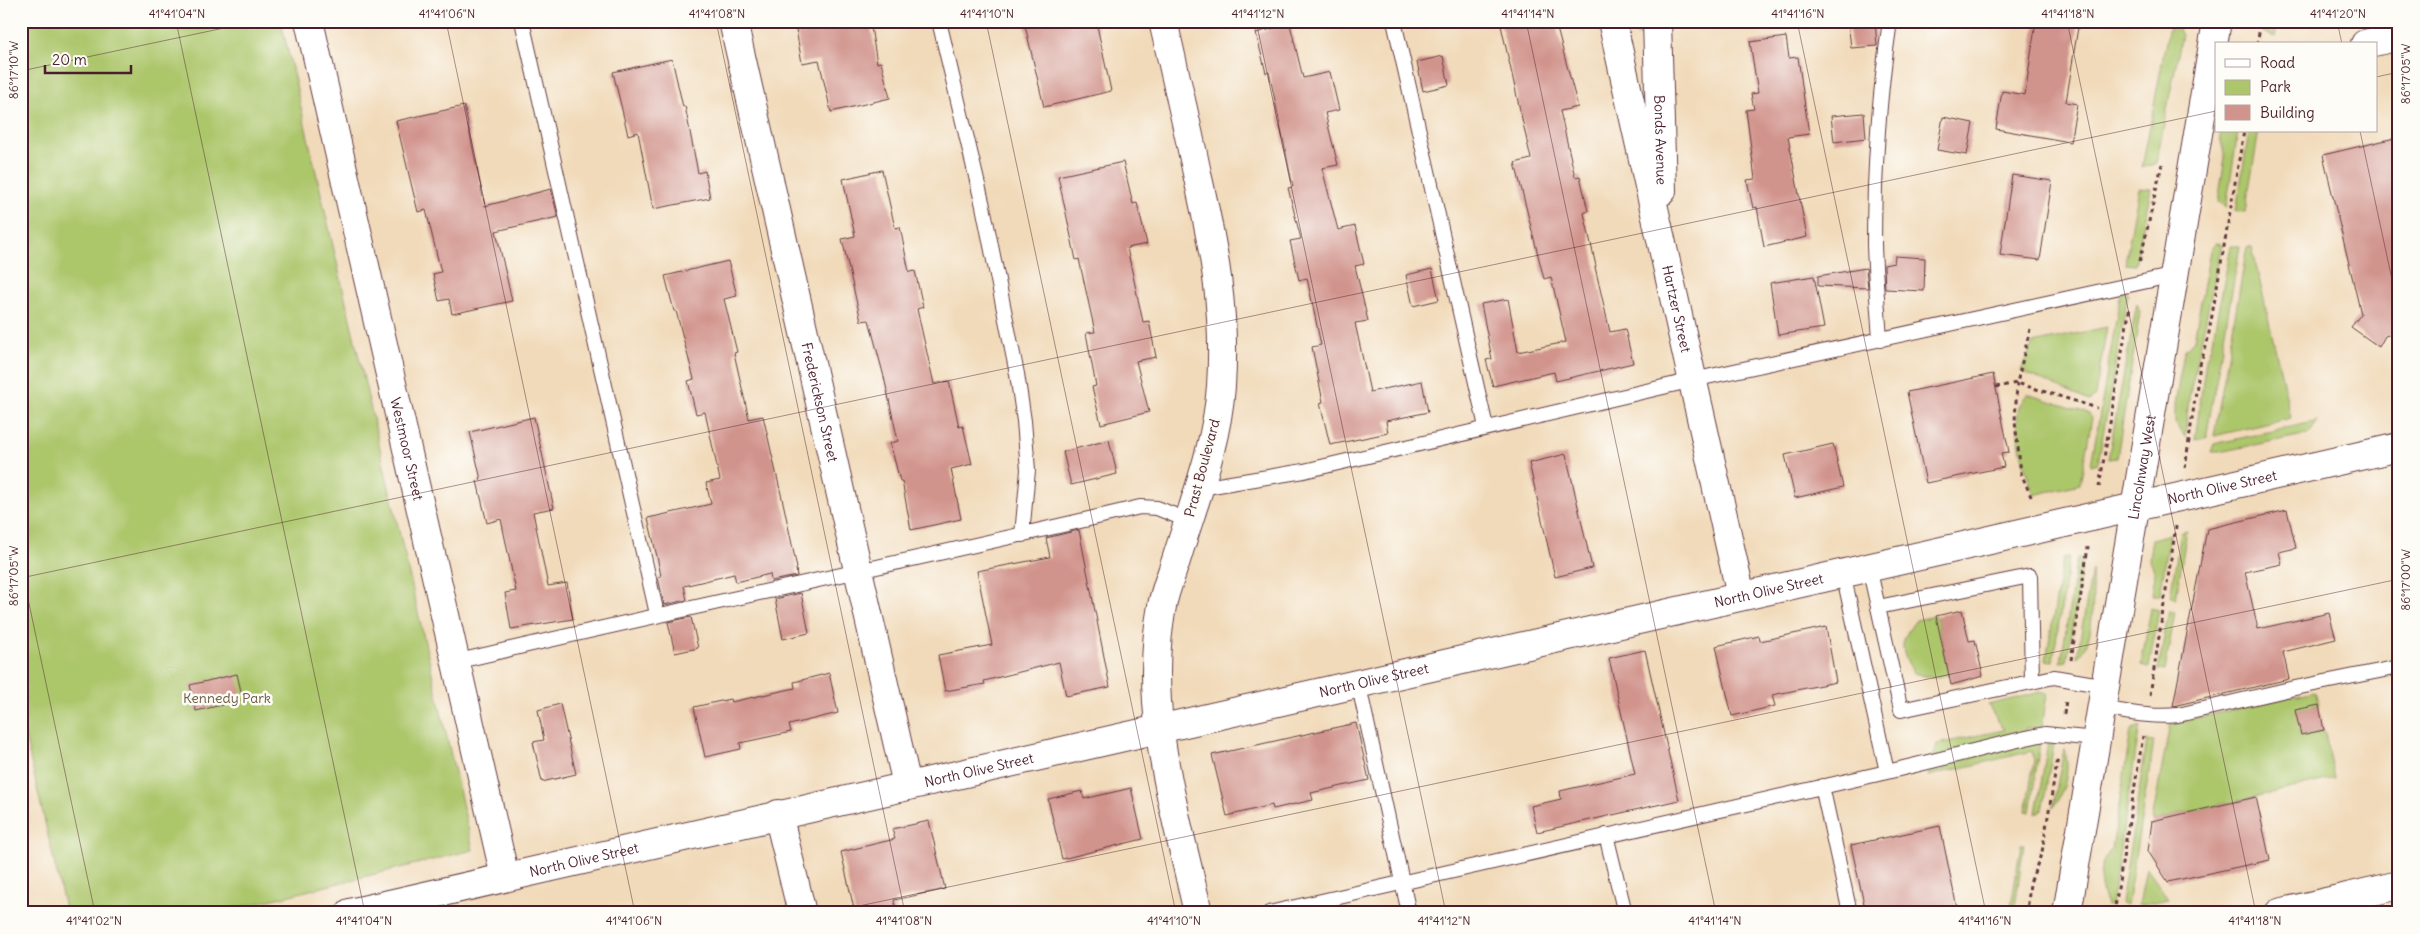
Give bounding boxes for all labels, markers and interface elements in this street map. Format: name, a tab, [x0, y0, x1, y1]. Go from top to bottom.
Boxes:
text: 41°41'04"N	[149, 6, 205, 21]
text: 41°41'06"N	[419, 6, 475, 21]
text: 41°41'08"N	[689, 6, 745, 21]
text: 41°41'10"N	[960, 6, 1014, 21]
text: 41°41'12"N	[1232, 6, 1284, 21]
text: 41°41'14"N	[1501, 6, 1555, 21]
text: 41°41'16"N	[1771, 6, 1825, 21]
text: 41°41'18"N	[2041, 6, 2095, 21]
text: 41°41'20"N	[2310, 6, 2366, 21]
text: 86°17'10"W	[6, 41, 21, 99]
scale bar	[45, 42, 131, 74]
legend	[2215, 42, 2378, 132]
text: 86°17'05"W	[2398, 44, 2413, 104]
text: 20 m	[52, 50, 87, 69]
text: Road	[2260, 53, 2295, 72]
text: Park	[2260, 77, 2291, 96]
street label: Bonds Avenue	[1650, 95, 1671, 185]
text: Building	[2260, 103, 2315, 122]
street label: Hartzer Street	[1658, 263, 1695, 354]
street label: Frederickson Street	[797, 341, 842, 464]
street label: Westmoor Street	[386, 396, 428, 503]
street label: Lincolnway West	[2124, 413, 2160, 521]
street label: Prast Boulevard	[1180, 417, 1224, 519]
street label: North Olive Street	[2166, 466, 2279, 508]
text: 86°17'05"W	[6, 546, 21, 606]
text: 86°17'00"W	[2398, 549, 2413, 611]
street label: North Olive Street	[1712, 569, 1825, 611]
street label: North Olive Street	[1318, 659, 1430, 701]
park label: Kennedy Park	[183, 689, 271, 707]
street label: North Olive Street	[923, 749, 1036, 791]
street label: North Olive Street	[528, 839, 641, 881]
text: 41°41'02"N	[66, 913, 122, 928]
text: 41°41'04"N	[336, 913, 392, 928]
text: 41°41'06"N	[606, 913, 662, 928]
text: 41°41'08"N	[876, 913, 932, 928]
text: 41°41'10"N	[1147, 913, 1201, 928]
text: 41°41'12"N	[1418, 913, 1470, 928]
text: 41°41'14"N	[1688, 913, 1742, 928]
text: 41°41'16"N	[1958, 913, 2012, 928]
text: 41°41'18"N	[2228, 913, 2282, 928]

